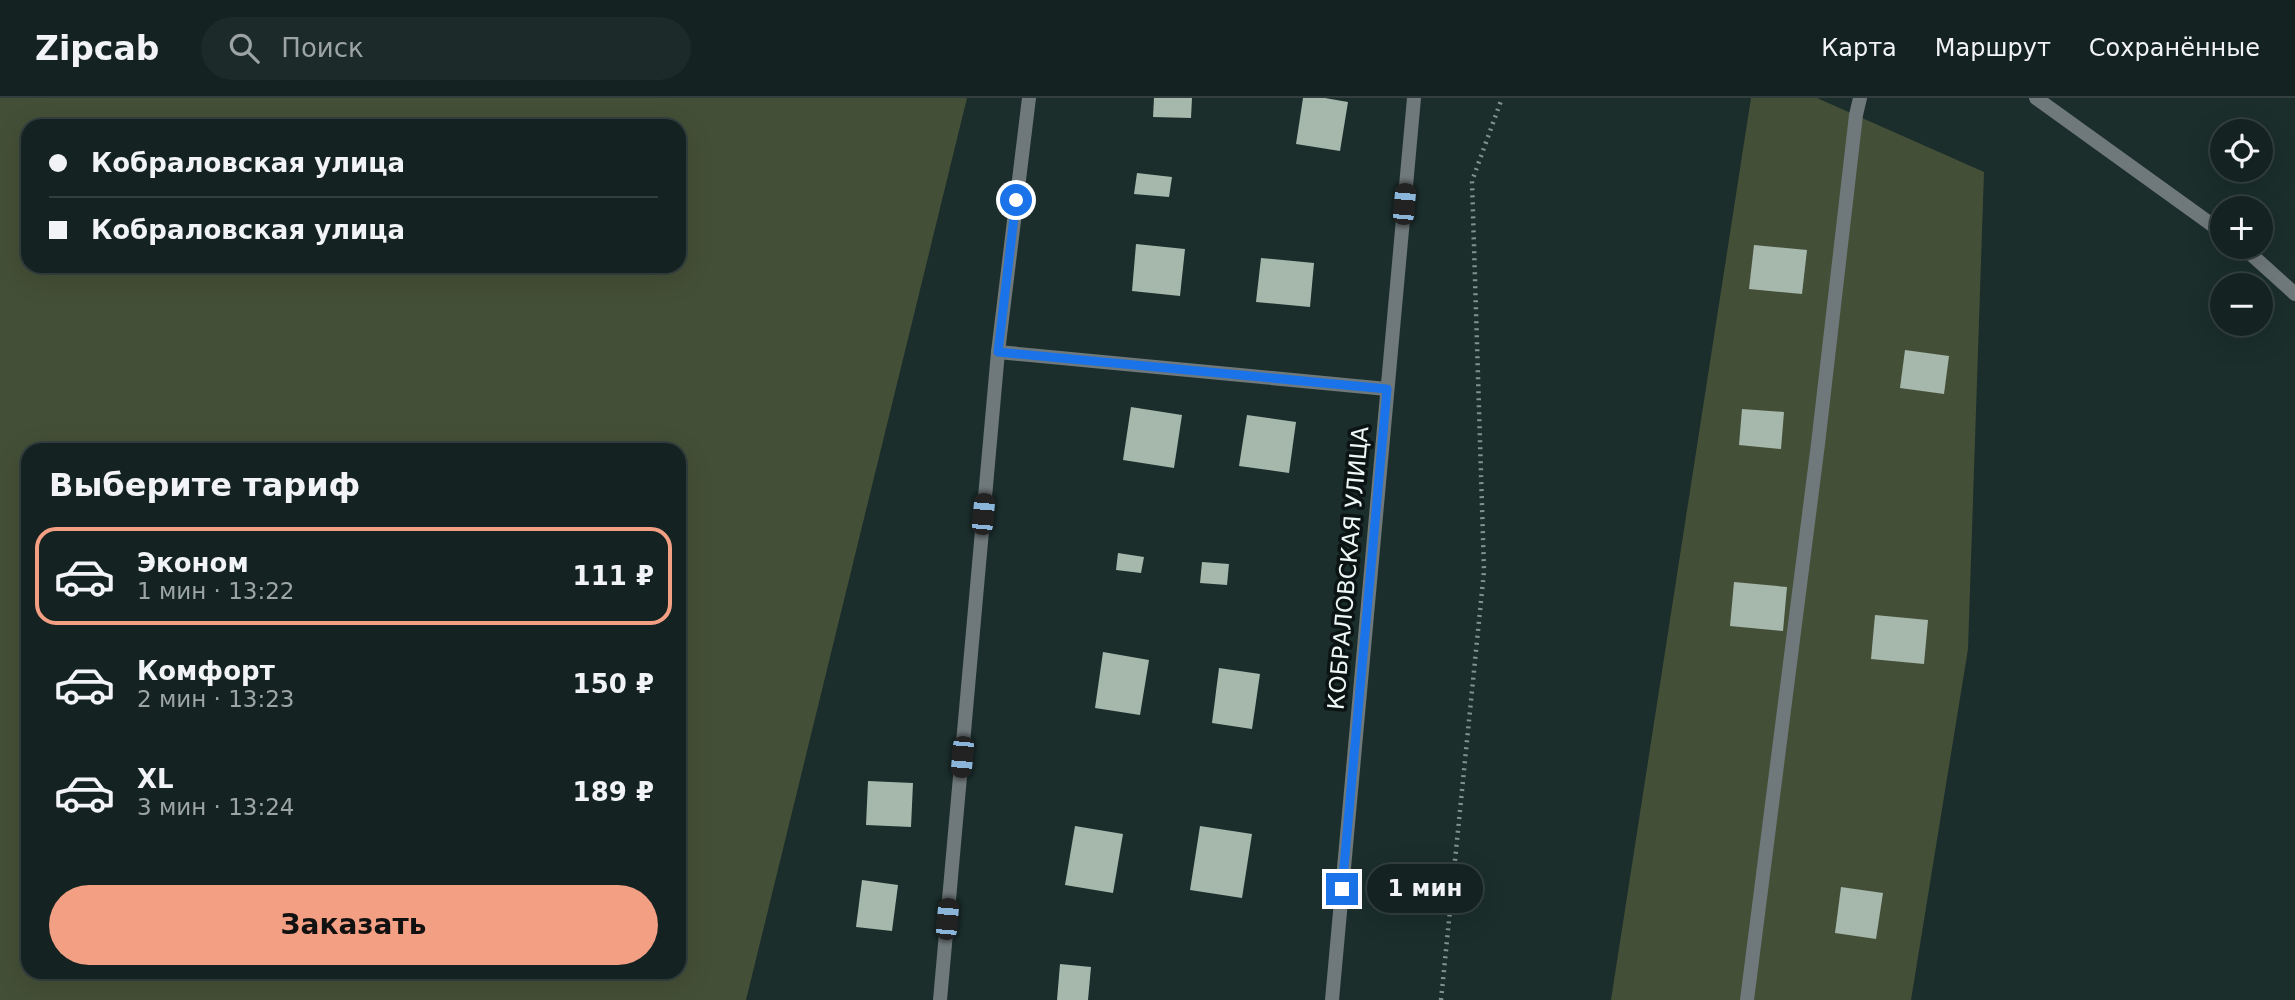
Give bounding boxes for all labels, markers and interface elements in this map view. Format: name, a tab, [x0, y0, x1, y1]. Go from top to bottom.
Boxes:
search box	[201, 17, 691, 80]
text: Zipcab	[35, 29, 159, 68]
icon: search	[225, 29, 263, 67]
text: Поиск	[281, 33, 364, 63]
text: Карта	[1821, 34, 1897, 62]
text: Маршрут	[1935, 34, 2051, 62]
text: Сохранённые	[2089, 34, 2260, 62]
map controls	[2210, 119, 2273, 336]
button: locate	[2210, 119, 2273, 182]
text: Кобраловская улица	[91, 148, 405, 178]
car	[1392, 182, 1417, 226]
route start	[1000, 184, 1032, 216]
button: +	[2210, 196, 2273, 259]
text: Кобраловская улица	[91, 215, 405, 245]
button: −	[2210, 273, 2273, 336]
street label: КОБРАЛОВСКАЯ УЛИЦА	[1323, 425, 1373, 711]
text: Выберите тариф	[49, 466, 360, 504]
car	[971, 492, 996, 536]
icon: car	[53, 545, 116, 608]
text: Эконом	[137, 548, 249, 578]
text: 111 ₽	[573, 561, 654, 591]
text: 1 мин · 13:22	[137, 578, 295, 604]
icon: car	[53, 653, 116, 716]
text: Комфорт	[137, 656, 275, 686]
text: 150 ₽	[573, 669, 654, 699]
text: 2 мин · 13:23	[137, 686, 295, 712]
car	[950, 735, 975, 779]
icon: car	[53, 761, 116, 824]
text: XL	[137, 764, 174, 794]
text: 189 ₽	[573, 777, 654, 807]
text: 3 мин · 13:24	[137, 794, 295, 820]
callout: 1 мин	[1366, 864, 1482, 914]
route end	[1326, 873, 1358, 905]
text: 1 мин	[1388, 875, 1462, 901]
button: Заказать	[49, 885, 658, 965]
car	[935, 897, 960, 941]

